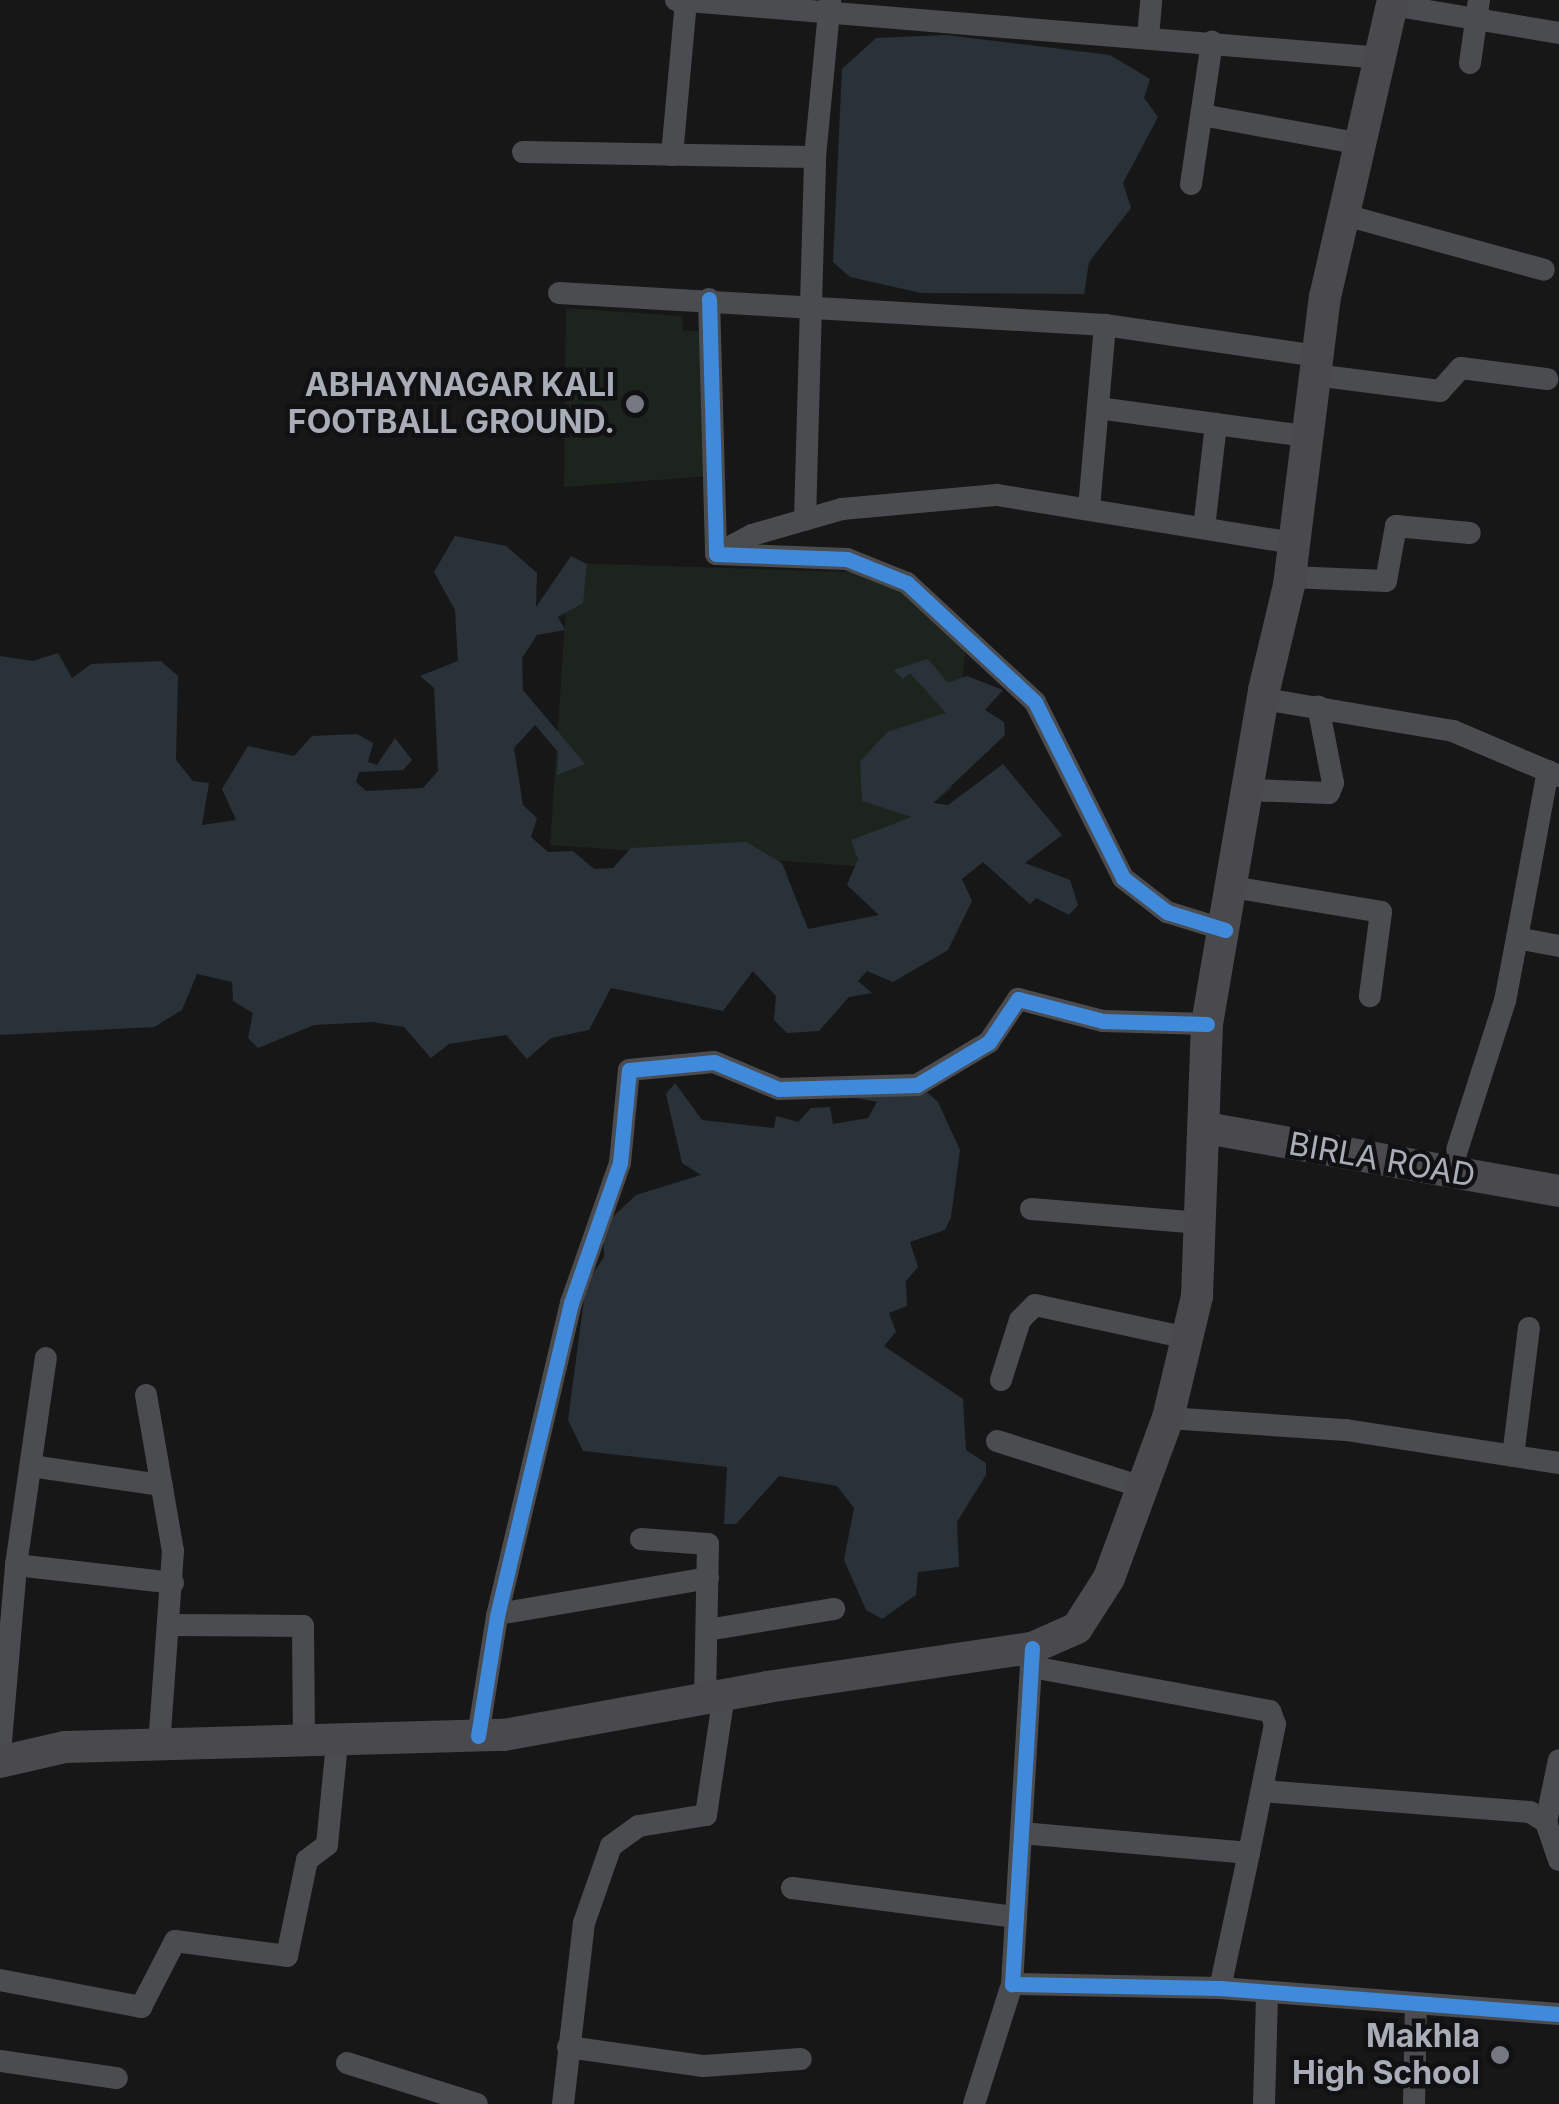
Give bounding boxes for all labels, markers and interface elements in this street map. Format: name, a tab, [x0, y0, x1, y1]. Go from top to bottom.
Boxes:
place label: ABHAYNAGAR KALI FOOTBALL GROUND.	[288, 367, 615, 442]
marker: ABHAYNAGAR KALI FOOTBALL GROUND.	[624, 393, 646, 415]
street label: BIRLA ROAD	[1286, 1125, 1478, 1195]
place label: Makhla High School	[1292, 2018, 1480, 2093]
marker: Makhla High School	[1489, 2044, 1511, 2066]

